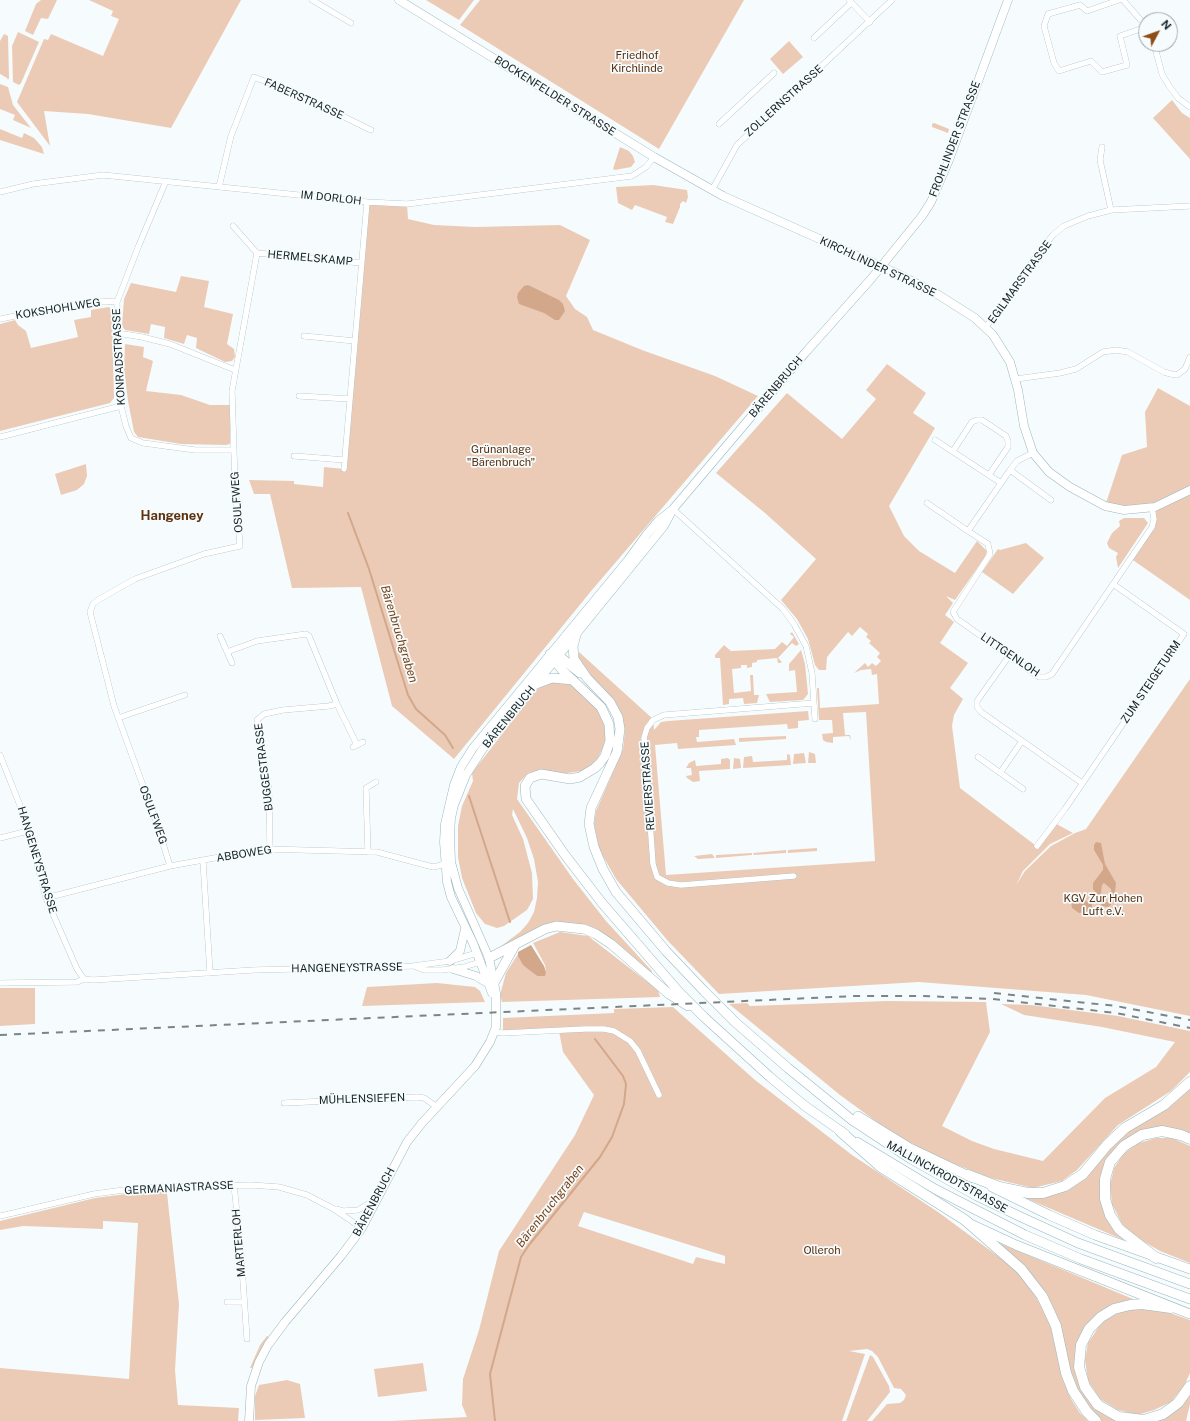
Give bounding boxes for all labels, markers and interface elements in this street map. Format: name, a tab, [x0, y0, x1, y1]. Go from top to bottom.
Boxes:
north arrow	[1138, 12, 1178, 52]
text: N	[1159, 18, 1174, 32]
park label: Friedhof Kirchlinde	[611, 49, 663, 75]
street label: BOCKENFELDER STRASSE	[492, 53, 618, 139]
street label: ZOLLERNSTRASSE	[742, 62, 826, 140]
street label: FABERSTRASSE	[262, 76, 346, 122]
street label: FROHLINDER STRASSE	[927, 79, 983, 199]
street label: IM DORLOH	[300, 188, 362, 208]
street label: KIRCHLINDER STRASSE	[818, 234, 938, 300]
street label: EGILMARSTRASSE	[985, 238, 1055, 326]
street label: HERMELSKAMP	[267, 248, 353, 268]
street label: KOKSHOHLWEG	[14, 296, 102, 322]
street label: KONRADSTRASSE	[110, 308, 128, 406]
street label: BÄRENBRUCH	[746, 354, 806, 420]
park label: Grünanlage "Bärenbruch"	[467, 443, 535, 469]
street label: OSULFWEG	[228, 471, 246, 533]
district label: Hangeney	[141, 508, 203, 524]
water label: Bärenbruchgraben	[377, 584, 421, 684]
street label: LITTGENLOH	[978, 630, 1042, 680]
street label: ZUM STEIGETURM	[1118, 638, 1184, 726]
street label: BÄRENBRUCH	[480, 683, 538, 751]
street label: BUGGESTRASSE	[252, 722, 276, 812]
street label: REVIERSTRASSE	[638, 741, 658, 831]
street label: OSULFWEG	[136, 784, 170, 846]
street label: HANGENEYSTRASSE	[14, 805, 60, 915]
street label: ABBOWEG	[215, 843, 273, 865]
park label: KGV Zur Hohen Luft e.V.	[1063, 892, 1143, 918]
street label: HANGENEYSTRASSE	[291, 960, 403, 976]
street label: MÜHLENSIEFEN	[319, 1091, 405, 1107]
street label: MALLINCKRODTSTRASSE	[884, 1138, 1010, 1216]
water label: Bärenbruchgraben	[513, 1162, 587, 1250]
street label: BÄRENBRUCH	[350, 1165, 398, 1239]
street label: GERMANIASTRASSE	[124, 1179, 234, 1197]
street label: MARTERLOH	[229, 1208, 249, 1278]
park label: Olleroh	[803, 1244, 841, 1258]

